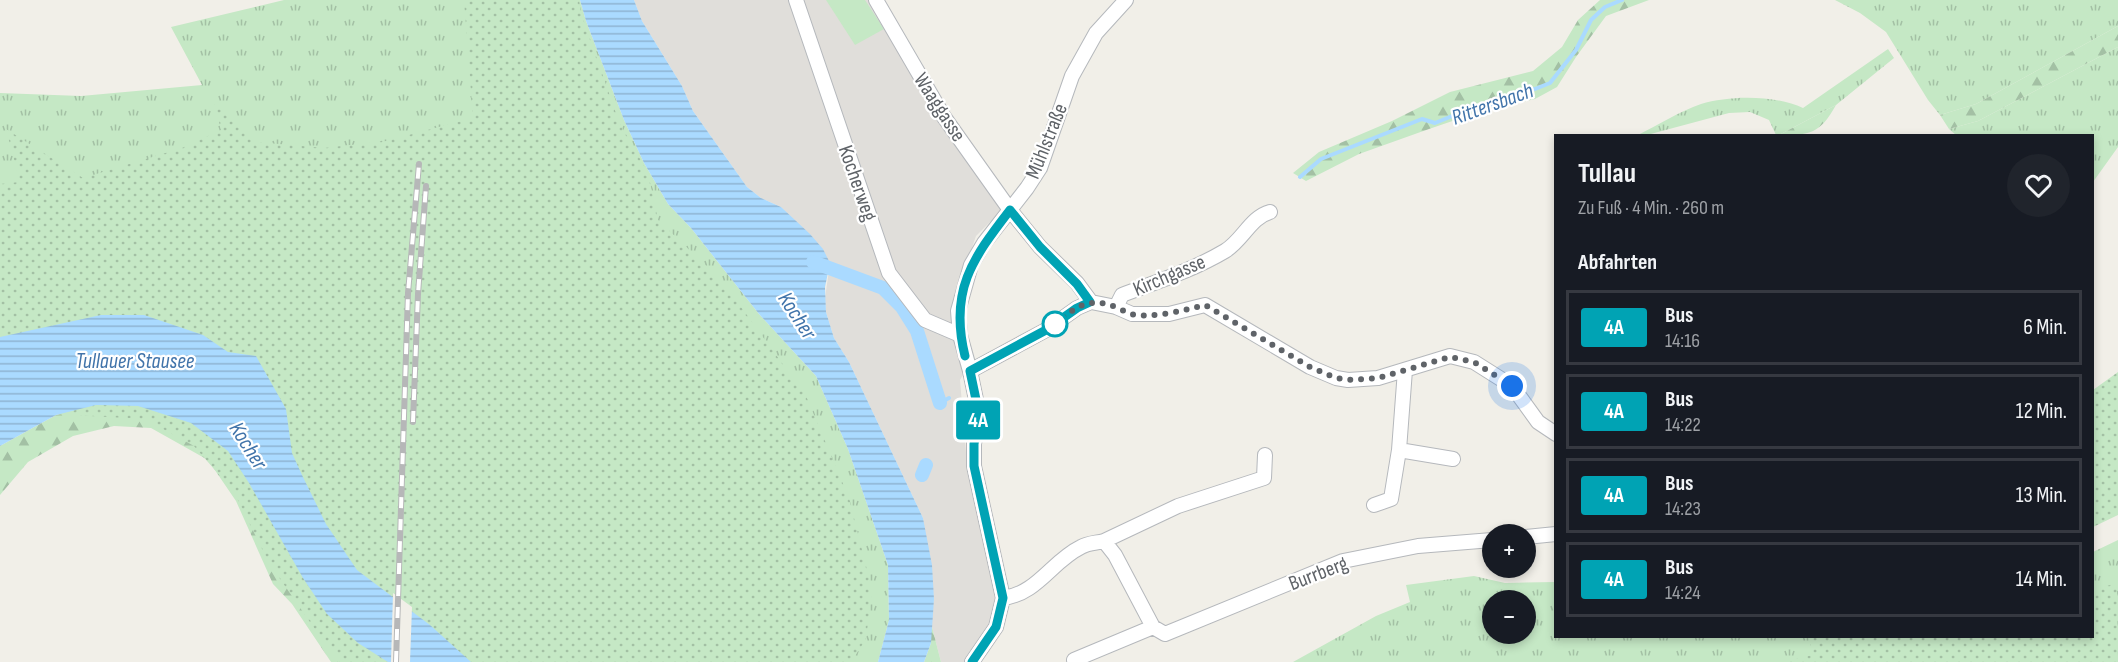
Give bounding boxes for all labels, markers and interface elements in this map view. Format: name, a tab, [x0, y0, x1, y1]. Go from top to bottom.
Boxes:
street label: Waaggasse	[908, 68, 971, 146]
water label: Rittersbach	[1448, 77, 1537, 132]
street label: Mühlstraße	[1020, 100, 1073, 183]
street label: Kocherweg	[833, 142, 882, 224]
button: heart	[2007, 154, 2070, 217]
text: Tullau	[1578, 157, 1636, 190]
text: Zu Fuß · 4 Min. · 260 m	[1578, 196, 1724, 220]
street label: Kirchgasse	[1129, 249, 1209, 302]
text: Abfahrten	[1578, 249, 1657, 276]
water label: Kocher	[772, 287, 822, 345]
text: Bus	[1665, 302, 1694, 329]
unlabelled marker	[1042, 311, 1068, 337]
text: 6 Min.	[2023, 314, 2067, 341]
text: 4A	[1604, 315, 1624, 340]
text: 14:16	[1665, 329, 1700, 353]
water label: Tullauer Stausee	[76, 348, 195, 375]
your location	[1497, 371, 1527, 401]
text: Bus	[1665, 386, 1694, 413]
text: 12 Min.	[2016, 398, 2067, 425]
text: 4A	[1604, 399, 1624, 424]
line badge: 4A	[951, 400, 1005, 440]
text: 4A	[968, 408, 988, 433]
text: 14:22	[1665, 413, 1701, 437]
water label: Kocher	[223, 417, 273, 475]
text: Bus	[1665, 470, 1694, 497]
text: 13 Min.	[2016, 482, 2067, 509]
text: 4A	[1604, 483, 1624, 508]
text: 14:23	[1665, 497, 1701, 521]
map controls	[1482, 524, 1536, 644]
button: +	[1482, 524, 1536, 578]
street label: Burrberg	[1285, 551, 1351, 596]
text: Bus	[1665, 554, 1694, 581]
text: 14 Min.	[2016, 566, 2067, 593]
text: 4A	[1604, 567, 1624, 592]
text: 14:24	[1665, 581, 1701, 605]
button: −	[1482, 590, 1536, 644]

